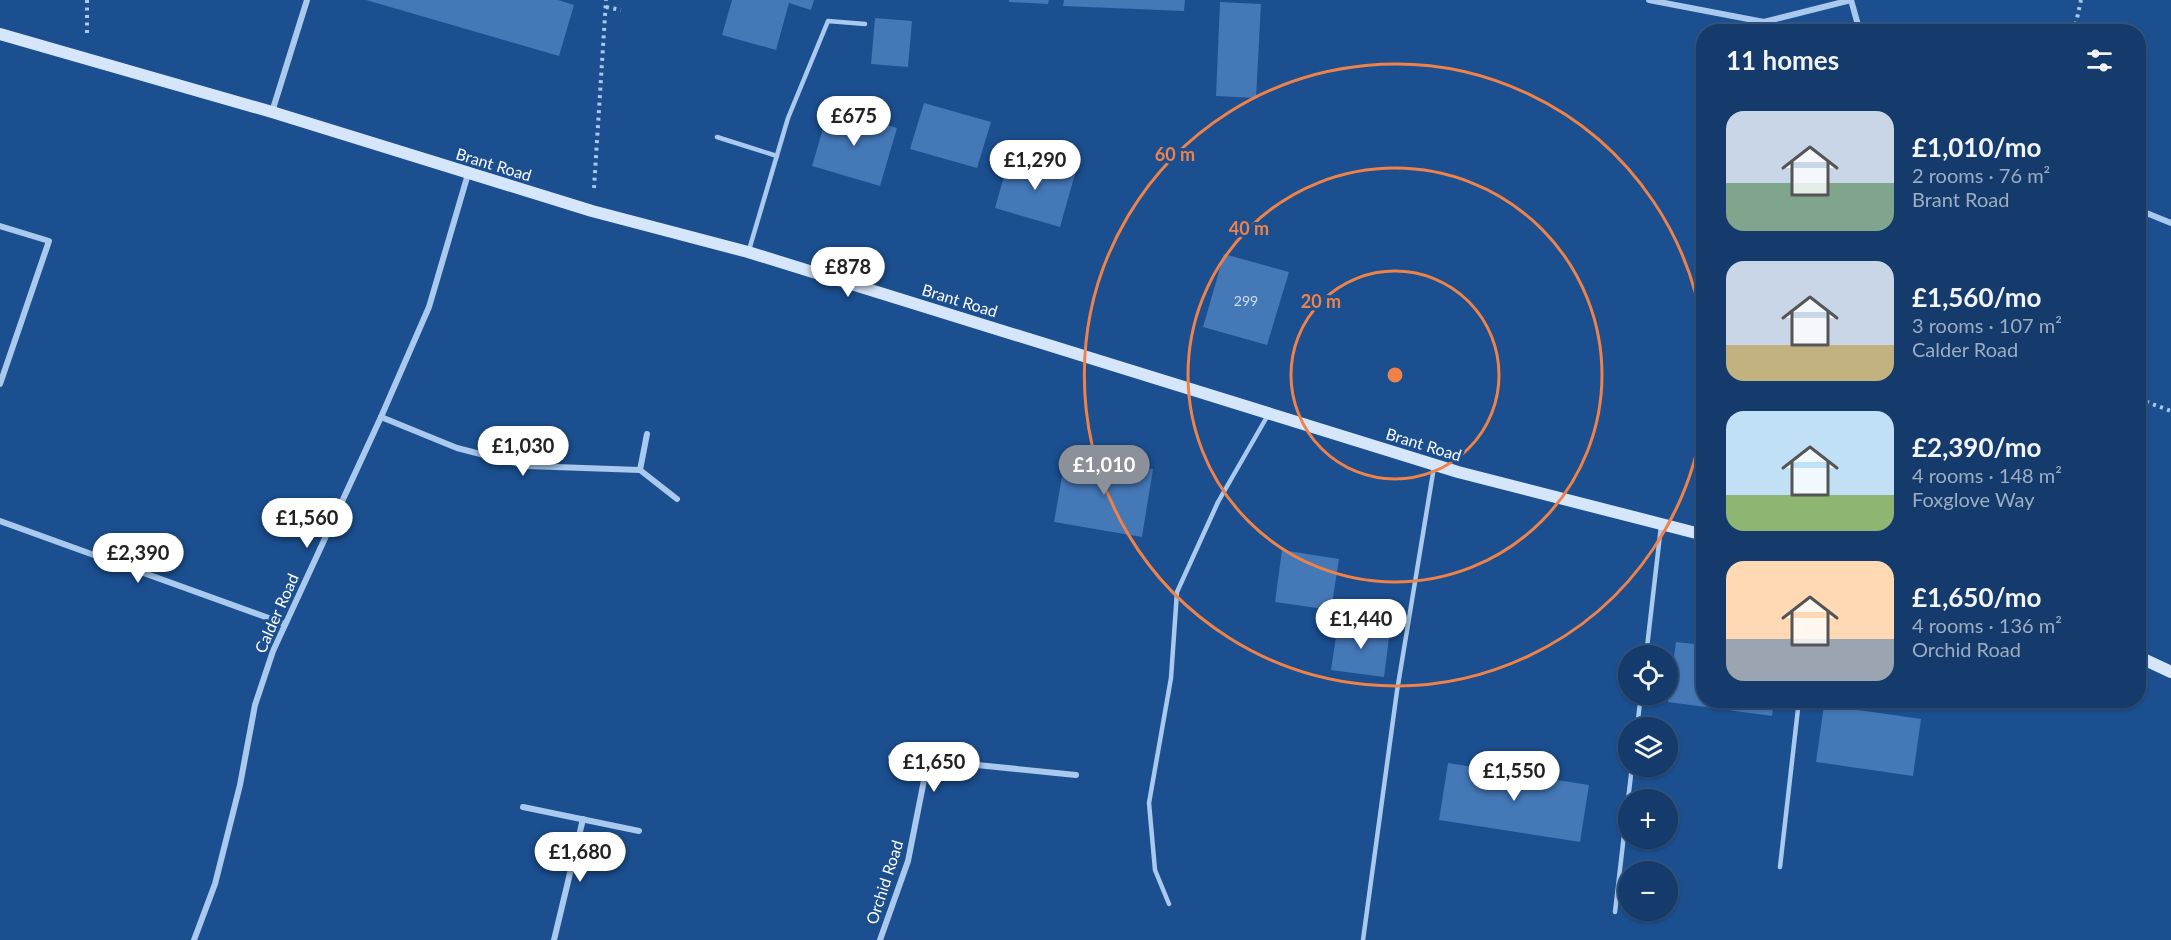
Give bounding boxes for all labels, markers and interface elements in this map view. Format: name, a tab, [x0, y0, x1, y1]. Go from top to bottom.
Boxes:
text: 11 homes	[1726, 44, 1839, 76]
icon: filters	[2083, 44, 2116, 77]
pin: £675	[818, 96, 890, 147]
text: £675	[831, 103, 877, 127]
text: £1,010/mo	[1912, 131, 2042, 163]
icon: home	[1774, 135, 1846, 207]
pin: £1,290	[986, 140, 1084, 191]
text: 60 m	[1155, 143, 1195, 165]
street label: Brant Road	[454, 144, 534, 184]
text: £1,290	[1004, 147, 1066, 171]
text: 2 rooms · 76 m²	[1912, 163, 2050, 187]
text: Brant Road	[1912, 187, 2009, 211]
text: 40 m	[1229, 217, 1269, 239]
pin: £878	[812, 247, 884, 298]
text: £878	[825, 254, 871, 278]
street label: Brant Road	[920, 280, 1000, 320]
text: £1,560/mo	[1912, 281, 2042, 313]
icon: home	[1774, 285, 1846, 357]
text: 20 m	[1301, 290, 1341, 312]
house number: 299	[1234, 292, 1258, 309]
text: 3 rooms · 107 m²	[1912, 313, 2062, 337]
text: Calder Road	[1912, 337, 2018, 361]
centre of rings	[1385, 365, 1405, 385]
street label: Brant Road	[1384, 424, 1464, 464]
pin: £1,030	[474, 426, 572, 477]
text: £2,390/mo	[1912, 431, 2042, 463]
text: £1,030	[492, 433, 554, 457]
icon: home	[1774, 435, 1846, 507]
pin: £1,010	[1055, 445, 1153, 496]
text: £1,010	[1073, 452, 1135, 476]
text: 4 rooms · 148 m²	[1912, 463, 2062, 487]
text: Foxglove Way	[1912, 487, 2035, 511]
pin: £1,560	[258, 498, 356, 549]
text: £1,560	[276, 505, 338, 529]
pin: £2,390	[89, 533, 187, 584]
text: £2,390	[107, 540, 169, 564]
street label: Calder Road	[250, 570, 302, 656]
text: £1,650/mo	[1912, 581, 2042, 613]
icon: home	[1774, 585, 1846, 657]
pin: £1,440	[1312, 599, 1410, 650]
text: £1,440	[1330, 606, 1392, 630]
text: 4 rooms · 136 m²	[1912, 613, 2062, 637]
text: Orchid Road	[1912, 637, 2021, 661]
map controls	[1618, 645, 1678, 921]
button: locate	[1618, 645, 1678, 705]
button: layers	[1618, 717, 1678, 777]
pin: £1,650	[885, 742, 983, 793]
text: £1,650	[903, 749, 965, 773]
pin: £1,550	[1465, 751, 1563, 802]
text: £1,550	[1483, 758, 1545, 782]
button: +	[1618, 789, 1678, 849]
pin: £1,680	[531, 832, 629, 883]
street label: Orchid Road	[862, 838, 906, 926]
text: £1,680	[549, 839, 611, 863]
button: −	[1618, 861, 1678, 921]

